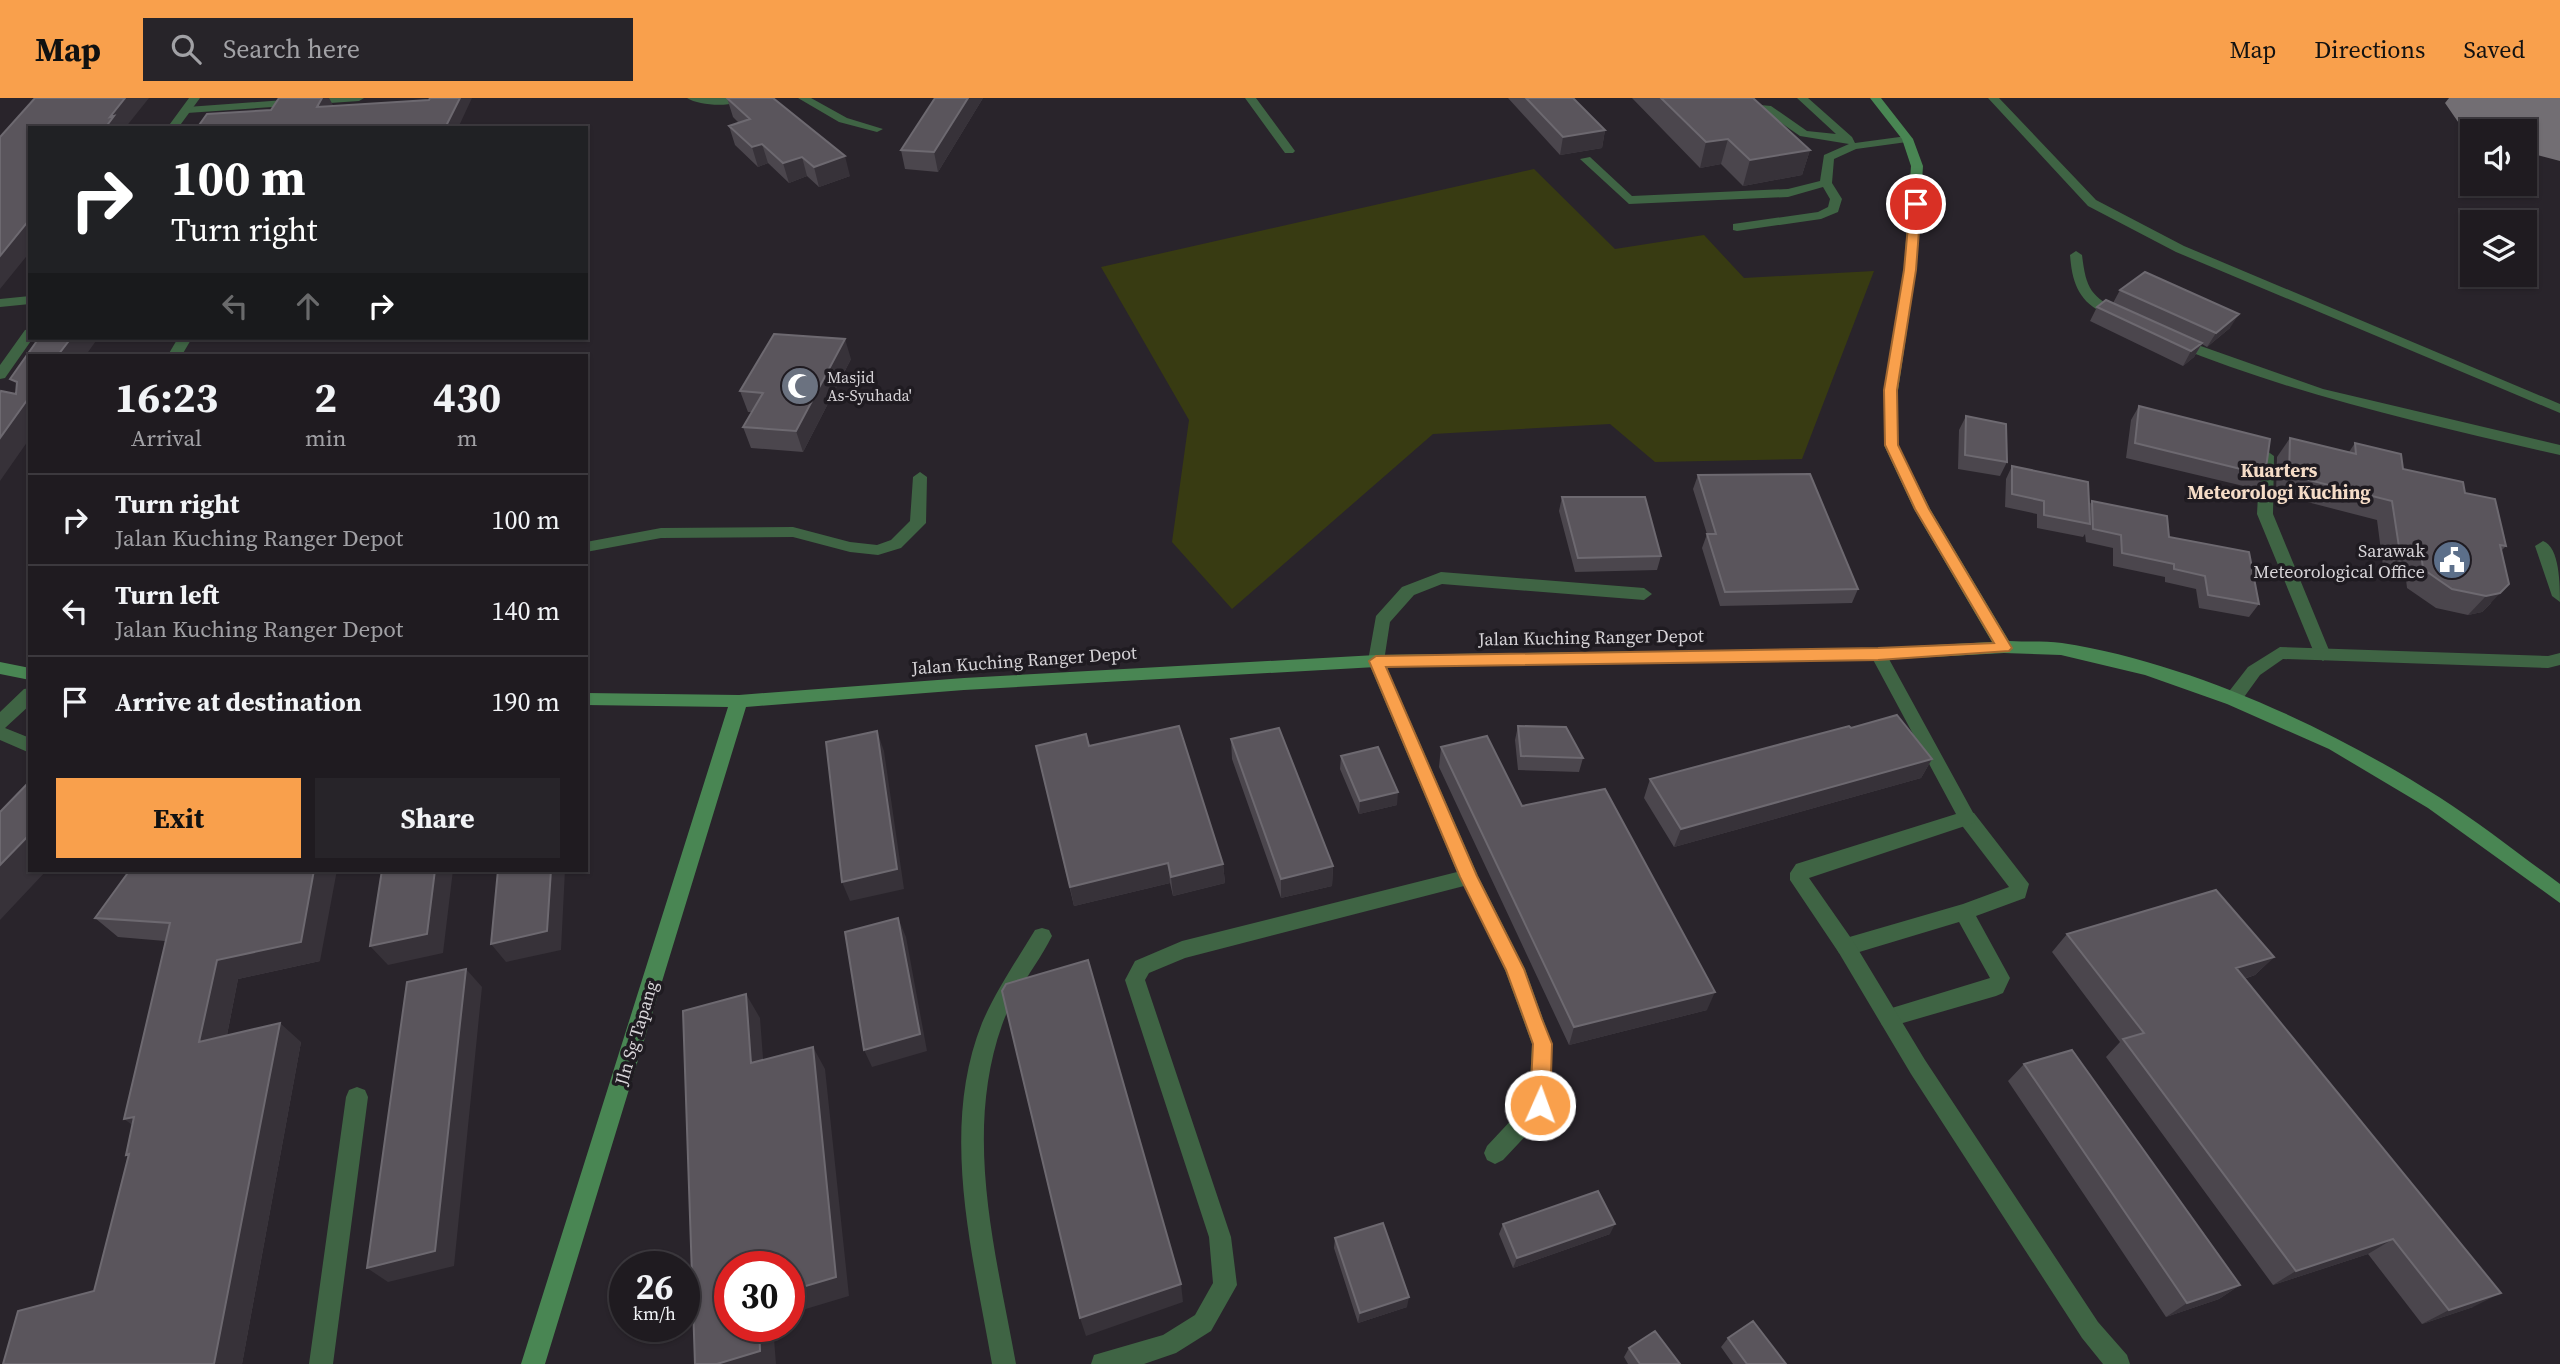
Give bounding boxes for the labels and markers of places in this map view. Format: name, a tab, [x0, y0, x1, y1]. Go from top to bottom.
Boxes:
pin	[1886, 174, 1946, 234]
mosque icon: Masjid As-Syuhada'	[779, 365, 821, 407]
place label: Masjid As-Syuhada'	[827, 366, 912, 406]
place label: Sarawak Meteorological Office	[2253, 538, 2425, 584]
public building icon: Sarawak Meteorological Office	[2431, 539, 2473, 581]

